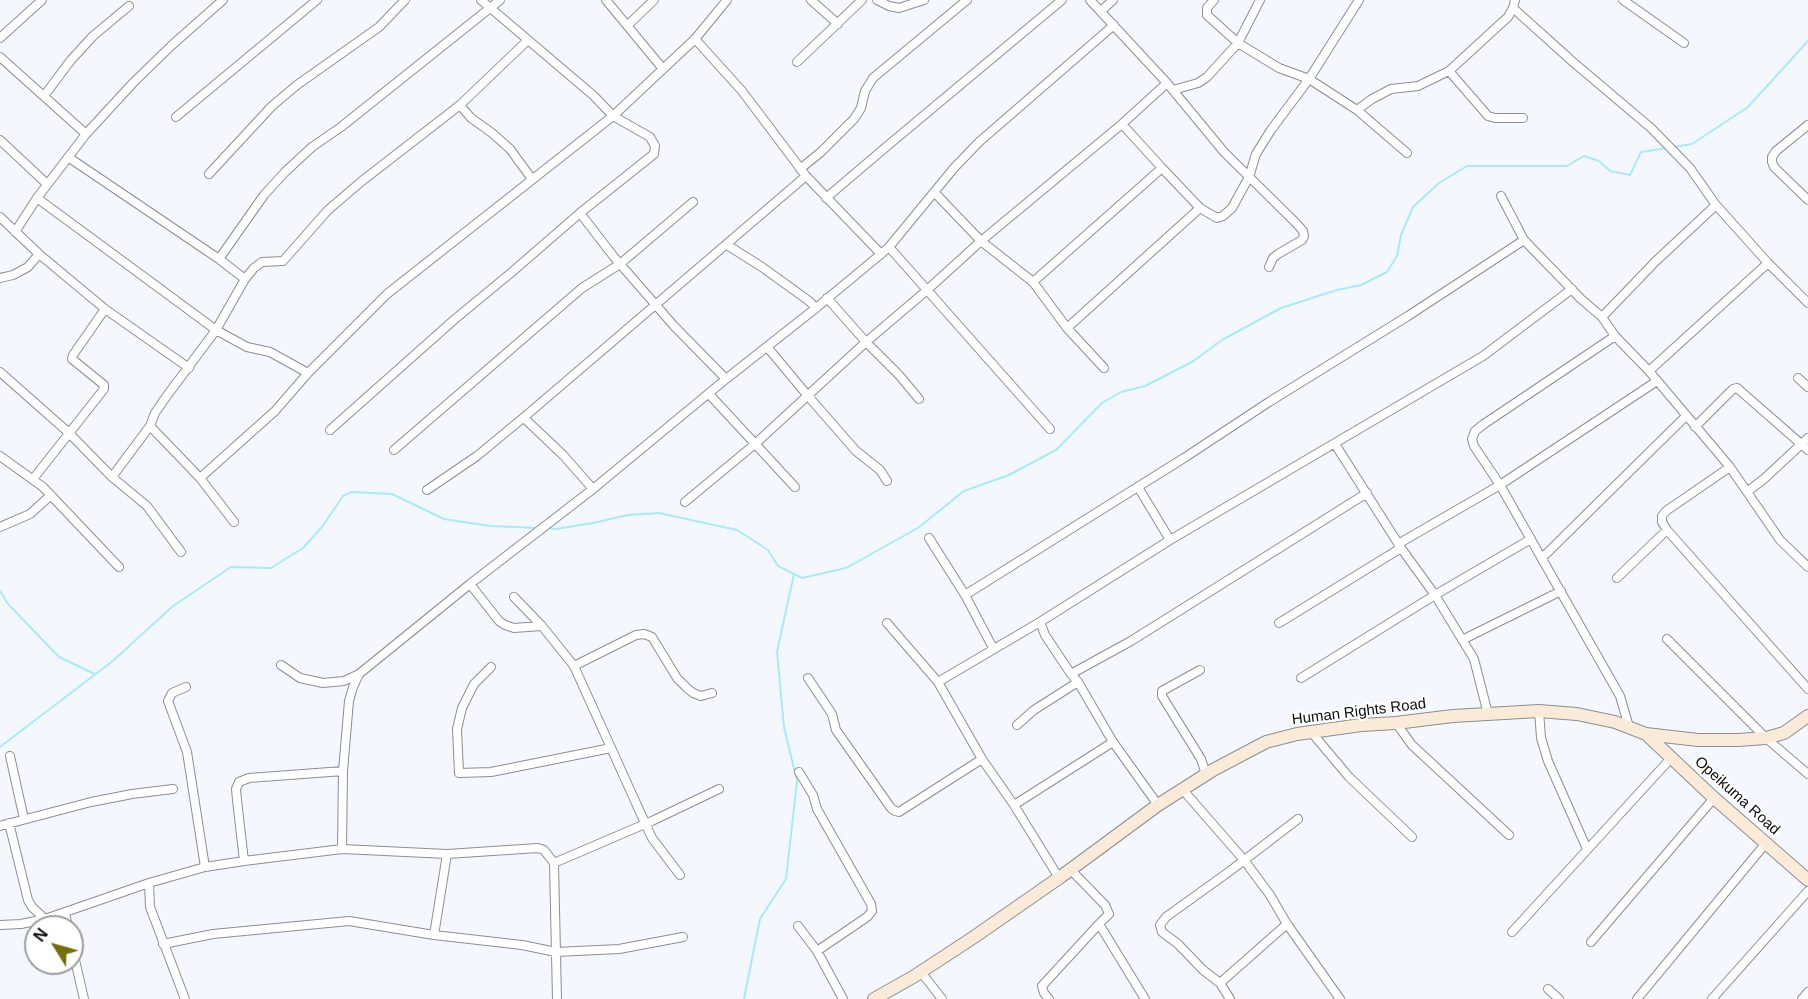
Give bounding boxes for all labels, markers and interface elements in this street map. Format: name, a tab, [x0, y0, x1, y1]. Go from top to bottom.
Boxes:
street label: Human Rights Road	[1291, 695, 1427, 729]
street label: Opeikuma Road	[1691, 753, 1783, 839]
north arrow	[24, 915, 84, 975]
text: N	[31, 925, 51, 945]

